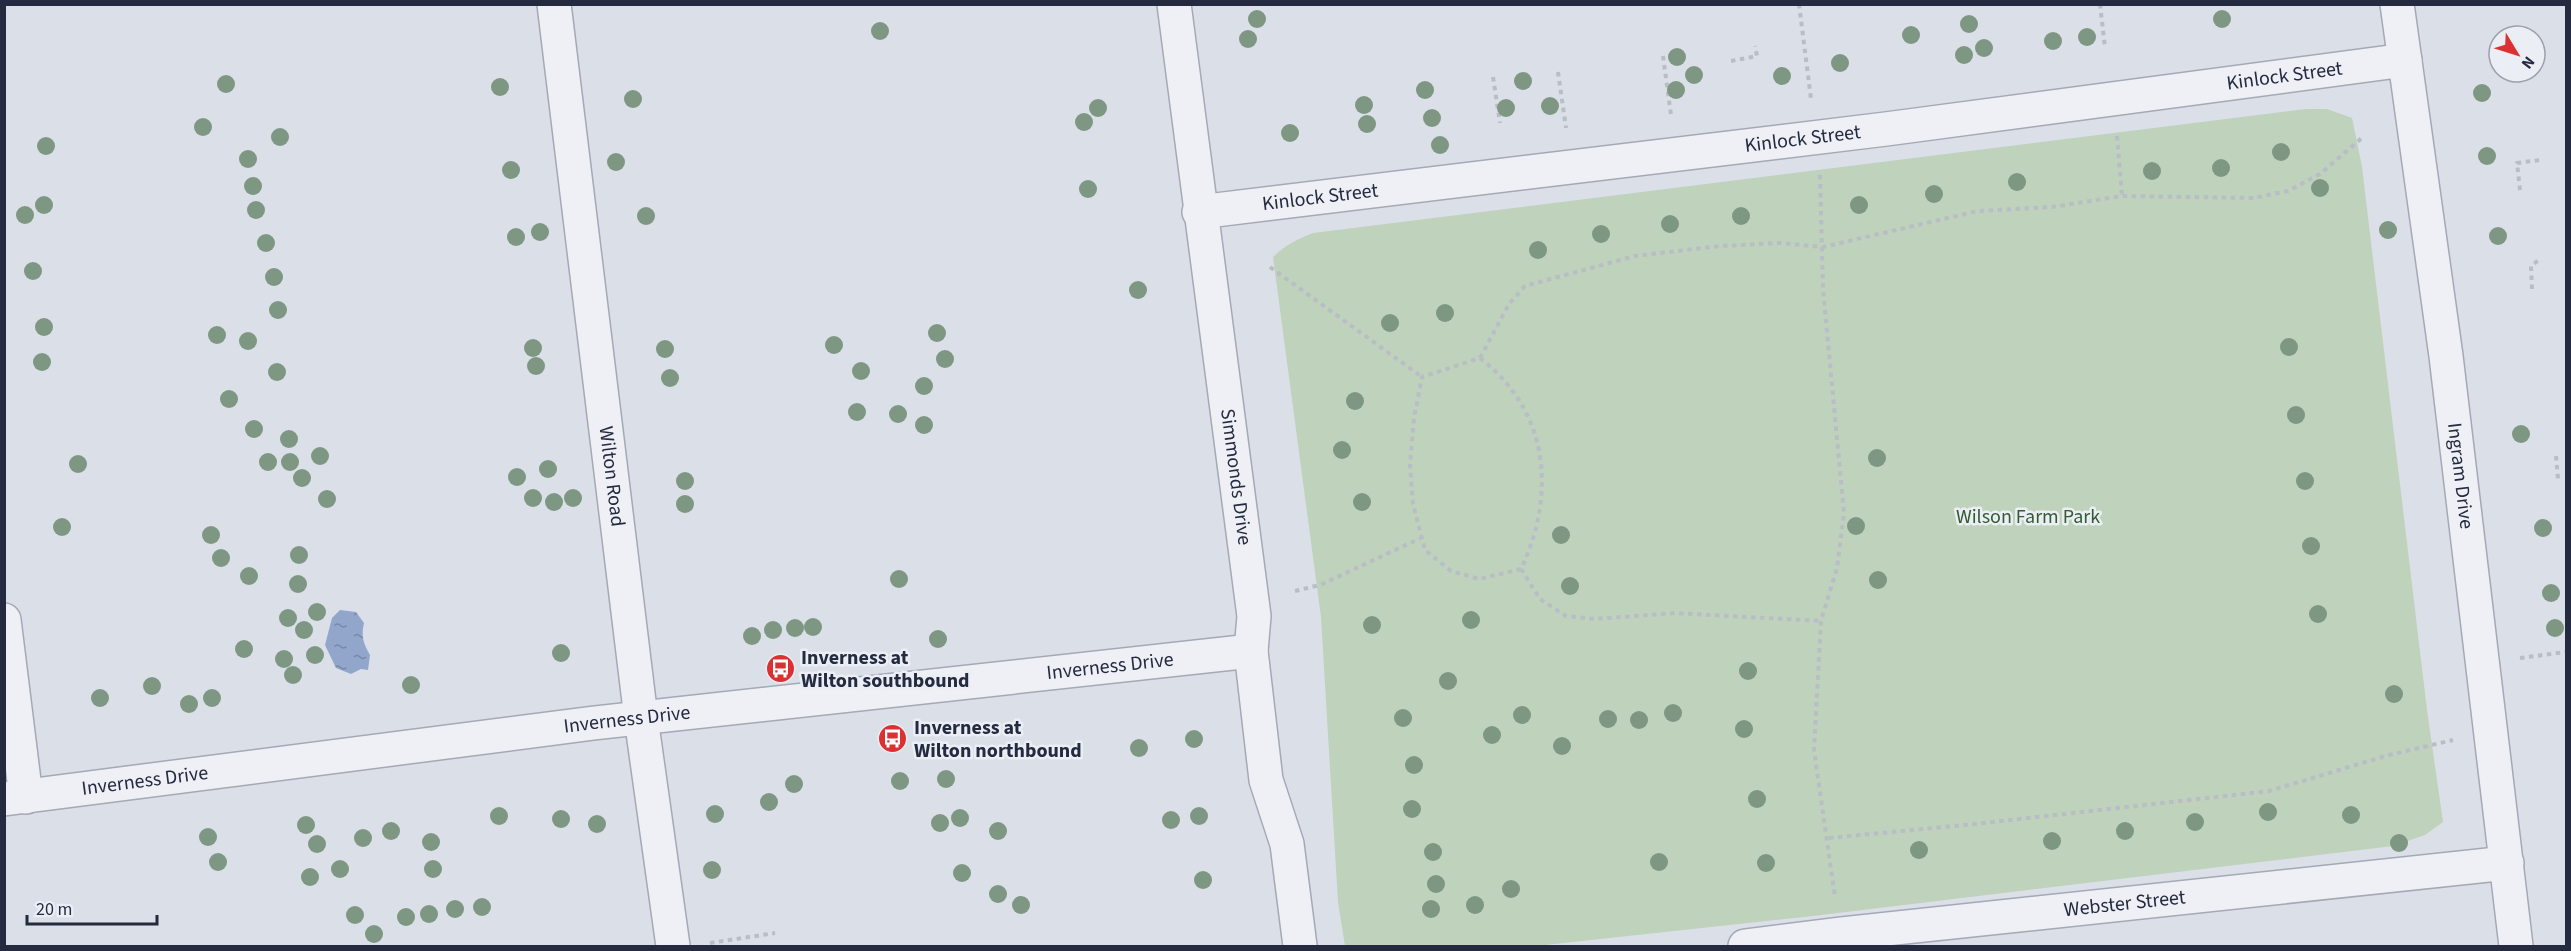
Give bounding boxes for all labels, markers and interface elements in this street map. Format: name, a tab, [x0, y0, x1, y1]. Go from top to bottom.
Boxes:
north arrow	[2487, 24, 2547, 84]
text: N	[2516, 52, 2540, 74]
street label: Kinlock Street	[2225, 54, 2344, 98]
street label: Kinlock Street	[1743, 118, 1862, 160]
street label: Kinlock Street	[1261, 176, 1380, 218]
street label: Simmonds Drive	[1213, 407, 1259, 547]
street label: Ingram Drive	[2440, 421, 2480, 531]
street label: Wilton Road	[592, 425, 632, 528]
park label: Wilson Farm Park	[1956, 503, 2100, 531]
place label: Inverness at Wilton southbound	[801, 644, 970, 695]
street label: Inverness Drive	[1045, 646, 1175, 687]
bus stop icon: Inverness at Wilton southbound	[764, 653, 796, 685]
street label: Inverness Drive	[562, 699, 692, 741]
place label: Inverness at Wilton northbound	[914, 714, 1082, 765]
bus stop icon: Inverness at Wilton northbound	[877, 723, 909, 755]
street label: Inverness Drive	[80, 759, 210, 803]
street label: Webster Street	[2062, 883, 2187, 924]
scale bar	[27, 888, 158, 926]
text: 20 m	[36, 897, 72, 922]

